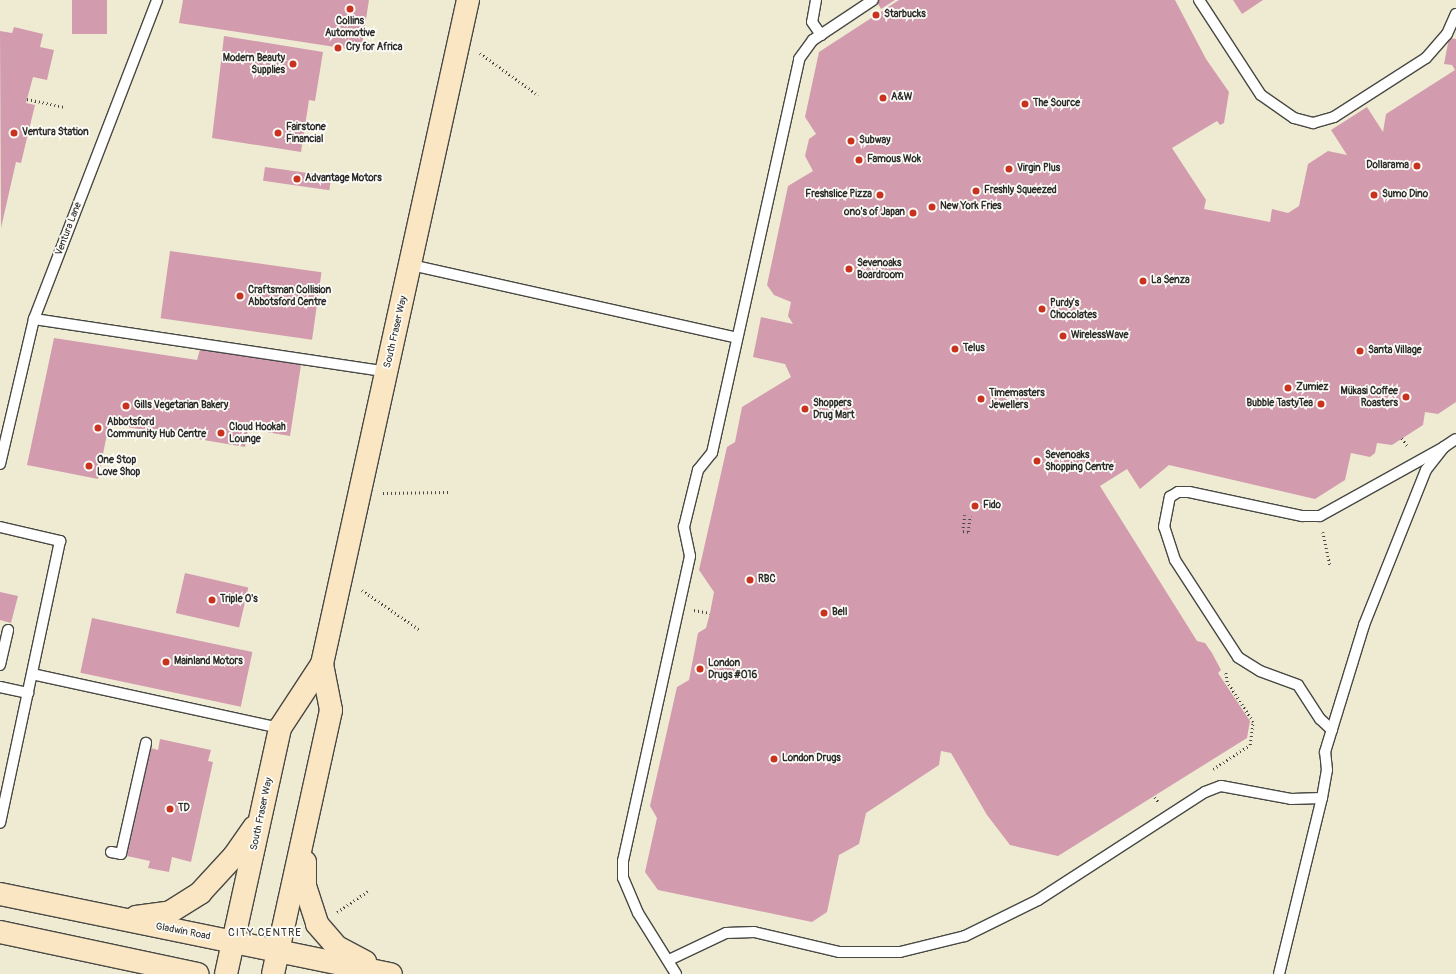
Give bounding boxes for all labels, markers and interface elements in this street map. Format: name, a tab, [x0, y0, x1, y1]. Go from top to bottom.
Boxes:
marker: Collins Automotive	[345, 4, 355, 14]
place label: Starbucks	[884, 9, 926, 21]
marker: Starbucks	[871, 10, 881, 20]
place label: Collins Automotive	[325, 15, 375, 38]
place label: Cry for Africa	[346, 42, 402, 54]
marker: Cry for Africa	[333, 43, 343, 53]
place label: Modern Beauty Supplies	[223, 52, 285, 76]
marker: Modern Beauty Supplies	[288, 59, 298, 69]
place label: A&W	[891, 92, 912, 104]
marker: A&W	[878, 93, 888, 103]
place label: The Source	[1033, 98, 1080, 110]
marker: The Source	[1020, 99, 1030, 109]
place label: Fairstone Financial	[286, 121, 326, 144]
place label: Ventura Station	[22, 127, 89, 139]
marker: Ventura Station	[9, 128, 19, 138]
marker: Fairstone Financial	[273, 128, 283, 138]
place label: Subway	[859, 135, 890, 147]
marker: Subway	[846, 136, 856, 146]
place label: Famous Wok	[867, 154, 921, 166]
marker: Famous Wok	[854, 155, 864, 165]
place label: Dollarama	[1366, 160, 1409, 172]
marker: Dollarama	[1412, 161, 1422, 171]
place label: Virgin Plus	[1017, 163, 1060, 175]
marker: Virgin Plus	[1004, 164, 1014, 174]
place label: Advantage Motors	[305, 173, 382, 185]
marker: Advantage Motors	[292, 174, 302, 184]
place label: Freshly Squeezed	[984, 185, 1057, 197]
marker: Freshly Squeezed	[971, 186, 981, 196]
place label: Freshslice Pizza	[805, 189, 872, 201]
place label: Sumo Dino	[1382, 189, 1428, 201]
marker: Freshslice Pizza	[875, 190, 885, 200]
marker: Sumo Dino	[1369, 190, 1379, 200]
street label: Ventura Lane	[53, 201, 85, 257]
place label: New York Fries	[940, 201, 1002, 213]
marker: New York Fries	[927, 202, 937, 212]
place label: ono's of Japan	[844, 207, 905, 219]
marker: ono's of Japan	[908, 208, 918, 218]
place label: Sevenoaks Boardroom	[857, 257, 904, 280]
marker: Sevenoaks Boardroom	[844, 264, 854, 274]
place label: La Senza	[1151, 275, 1190, 287]
marker: La Senza	[1138, 276, 1148, 286]
place label: Craftsman Collision Abbotsford Centre	[248, 284, 331, 308]
marker: Craftsman Collision Abbotsford Centre	[235, 291, 245, 301]
street label: South Fraser Way	[382, 295, 410, 369]
place label: Purdy's Chocolates	[1050, 297, 1097, 320]
marker: Purdy's Chocolates	[1037, 304, 1047, 314]
place label: WirelessWave	[1071, 330, 1128, 342]
marker: WirelessWave	[1058, 331, 1068, 341]
place label: Telus	[963, 343, 985, 355]
marker: Telus	[950, 344, 960, 354]
place label: Santa Village	[1368, 345, 1422, 357]
marker: Santa Village	[1355, 346, 1365, 356]
place label: Zumiez	[1296, 382, 1328, 394]
marker: Zumiez	[1283, 383, 1293, 393]
place label: Mükasi Coffee Roasters	[1340, 385, 1398, 408]
place label: Timemasters Jewellers	[989, 387, 1045, 410]
marker: Mükasi Coffee Roasters	[1401, 392, 1411, 402]
marker: Timemasters Jewellers	[976, 394, 986, 404]
place label: Shoppers Drug Mart	[813, 397, 855, 420]
place label: Bubble TastyTea	[1246, 398, 1313, 410]
marker: Bubble TastyTea	[1316, 399, 1326, 409]
place label: Gills Vegetarian Bakery	[134, 400, 228, 412]
marker: Gills Vegetarian Bakery	[121, 401, 131, 411]
marker: Shoppers Drug Mart	[800, 404, 810, 414]
place label: Abbotsford Community Hub Centre	[107, 416, 206, 440]
place label: Cloud Hookah Lounge	[229, 421, 286, 444]
marker: Abbotsford Community Hub Centre	[92, 422, 104, 434]
marker: Cloud Hookah Lounge	[216, 428, 226, 438]
place label: Sevenoaks Shopping Centre	[1045, 449, 1114, 472]
place label: One Stop Love Shop	[97, 454, 140, 478]
marker: Sevenoaks Shopping Centre	[1032, 456, 1042, 466]
marker: One Stop Love Shop	[84, 461, 94, 471]
place label: Fido	[983, 500, 1001, 512]
marker: Fido	[970, 501, 980, 511]
place label: RBC	[758, 574, 776, 586]
marker: RBC	[745, 575, 755, 585]
place label: Triple O's	[220, 594, 258, 606]
marker: Triple O's	[207, 595, 217, 605]
place label: Bell	[832, 607, 847, 619]
marker: Bell	[819, 608, 829, 618]
place label: Mainland Motors	[174, 656, 243, 668]
marker: Mainland Motors	[161, 657, 171, 667]
place label: London Drugs #016	[708, 657, 757, 680]
marker: London Drugs #016	[695, 664, 705, 674]
place label: London Drugs	[782, 753, 841, 765]
marker: London Drugs	[769, 754, 779, 764]
street label: South Fraser Way	[248, 777, 276, 851]
place label: TD	[178, 803, 190, 815]
marker: TD	[165, 804, 175, 814]
street label: Gladwin Road	[155, 921, 211, 943]
district label: CITY CENTRE	[228, 926, 302, 940]

